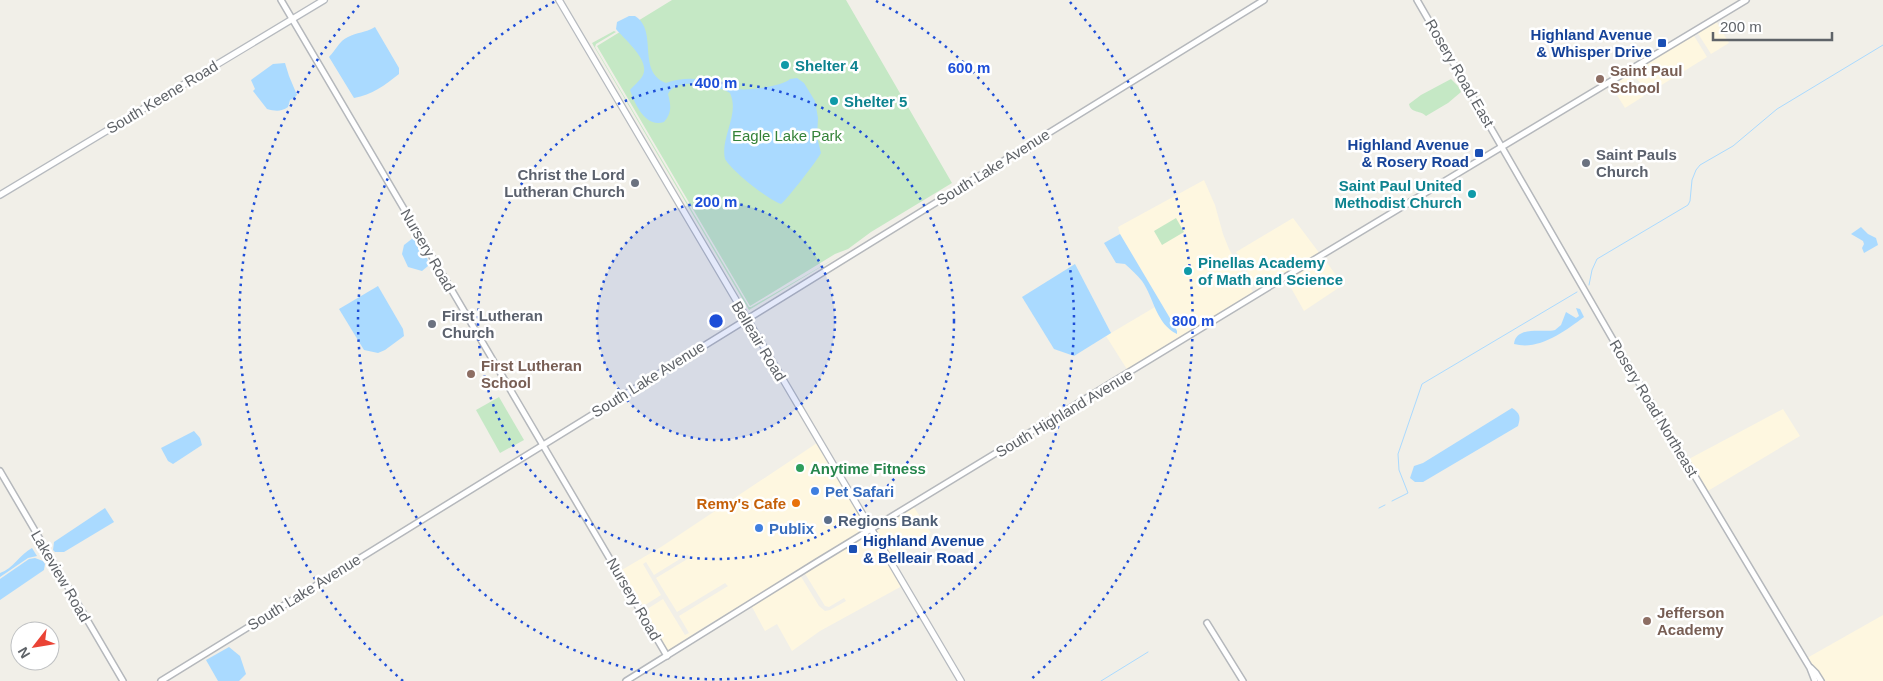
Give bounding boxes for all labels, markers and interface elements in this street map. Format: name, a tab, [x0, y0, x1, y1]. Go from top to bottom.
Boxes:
scale bar	[1713, 10, 1832, 42]
street label: Rosery Road East	[1422, 16, 1498, 131]
text: 200 m	[1720, 18, 1762, 35]
place label: Highland Avenue & Whisper Drive	[1531, 26, 1652, 60]
marker: Highland Avenue & Whisper Drive	[1656, 37, 1668, 49]
street label: South Keene Road	[103, 57, 221, 137]
place label: Shelter 4	[795, 57, 859, 74]
marker: Shelter 4	[779, 59, 791, 71]
text: 600 m	[948, 59, 990, 76]
place label: Saint Paul School	[1610, 62, 1683, 96]
marker: Saint Paul School	[1594, 73, 1606, 85]
text: 400 m	[695, 74, 737, 91]
place label: Shelter 5	[844, 93, 907, 110]
marker: Shelter 5	[828, 95, 840, 107]
street label: South Lake Avenue	[933, 125, 1053, 209]
park label: Eagle Lake Park	[732, 127, 843, 144]
place label: Highland Avenue & Rosery Road	[1348, 136, 1469, 170]
place label: Saint Pauls Church	[1596, 146, 1677, 180]
marker: Highland Avenue & Rosery Road	[1473, 147, 1485, 159]
marker: Saint Pauls Church	[1580, 157, 1592, 169]
place label: Christ the Lord Lutheran Church	[504, 166, 625, 200]
marker: Christ the Lord Lutheran Church	[629, 177, 641, 189]
place label: Saint Paul United Methodist Church	[1335, 177, 1462, 211]
marker: Saint Paul United Methodist Church	[1466, 188, 1478, 200]
text: 200 m	[695, 193, 737, 210]
street label: Nursery Road	[398, 206, 458, 294]
place label: Pinellas Academy of Math and Science	[1198, 254, 1343, 288]
marker: Pinellas Academy of Math and Science	[1182, 265, 1194, 277]
street label: Belleair Road	[729, 298, 789, 384]
place label: First Lutheran Church	[442, 307, 543, 341]
centre of rings	[707, 312, 725, 330]
text: 800 m	[1172, 312, 1214, 329]
marker: First Lutheran Church	[426, 318, 438, 330]
street label: Rosery Road Northeast	[1606, 336, 1702, 480]
street label: South Lake Avenue	[588, 337, 708, 421]
place label: First Lutheran School	[481, 357, 582, 391]
street label: South Highland Avenue	[993, 365, 1135, 461]
marker: First Lutheran School	[465, 368, 477, 380]
place label: Anytime Fitness	[810, 460, 926, 477]
marker: Anytime Fitness	[794, 462, 806, 474]
place label: Pet Safari	[825, 483, 894, 500]
marker: Pet Safari	[809, 485, 821, 497]
place label: Remy's Cafe	[697, 495, 786, 512]
marker: Remy's Cafe	[790, 497, 802, 509]
place label: Regions Bank	[838, 512, 939, 529]
marker: Regions Bank	[822, 514, 834, 526]
place label: Publix	[769, 520, 815, 537]
marker: Publix	[753, 522, 765, 534]
street label: Lakeview Road	[28, 527, 94, 625]
place label: Highland Avenue & Belleair Road	[863, 532, 984, 566]
marker: Highland Avenue & Belleair Road	[847, 543, 859, 555]
street label: South Lake Avenue	[244, 550, 364, 634]
street label: Nursery Road	[604, 555, 664, 643]
place label: Jefferson Academy	[1657, 604, 1725, 638]
marker: Jefferson Academy	[1641, 615, 1653, 627]
north arrow	[10, 621, 60, 671]
text: N	[14, 644, 33, 661]

